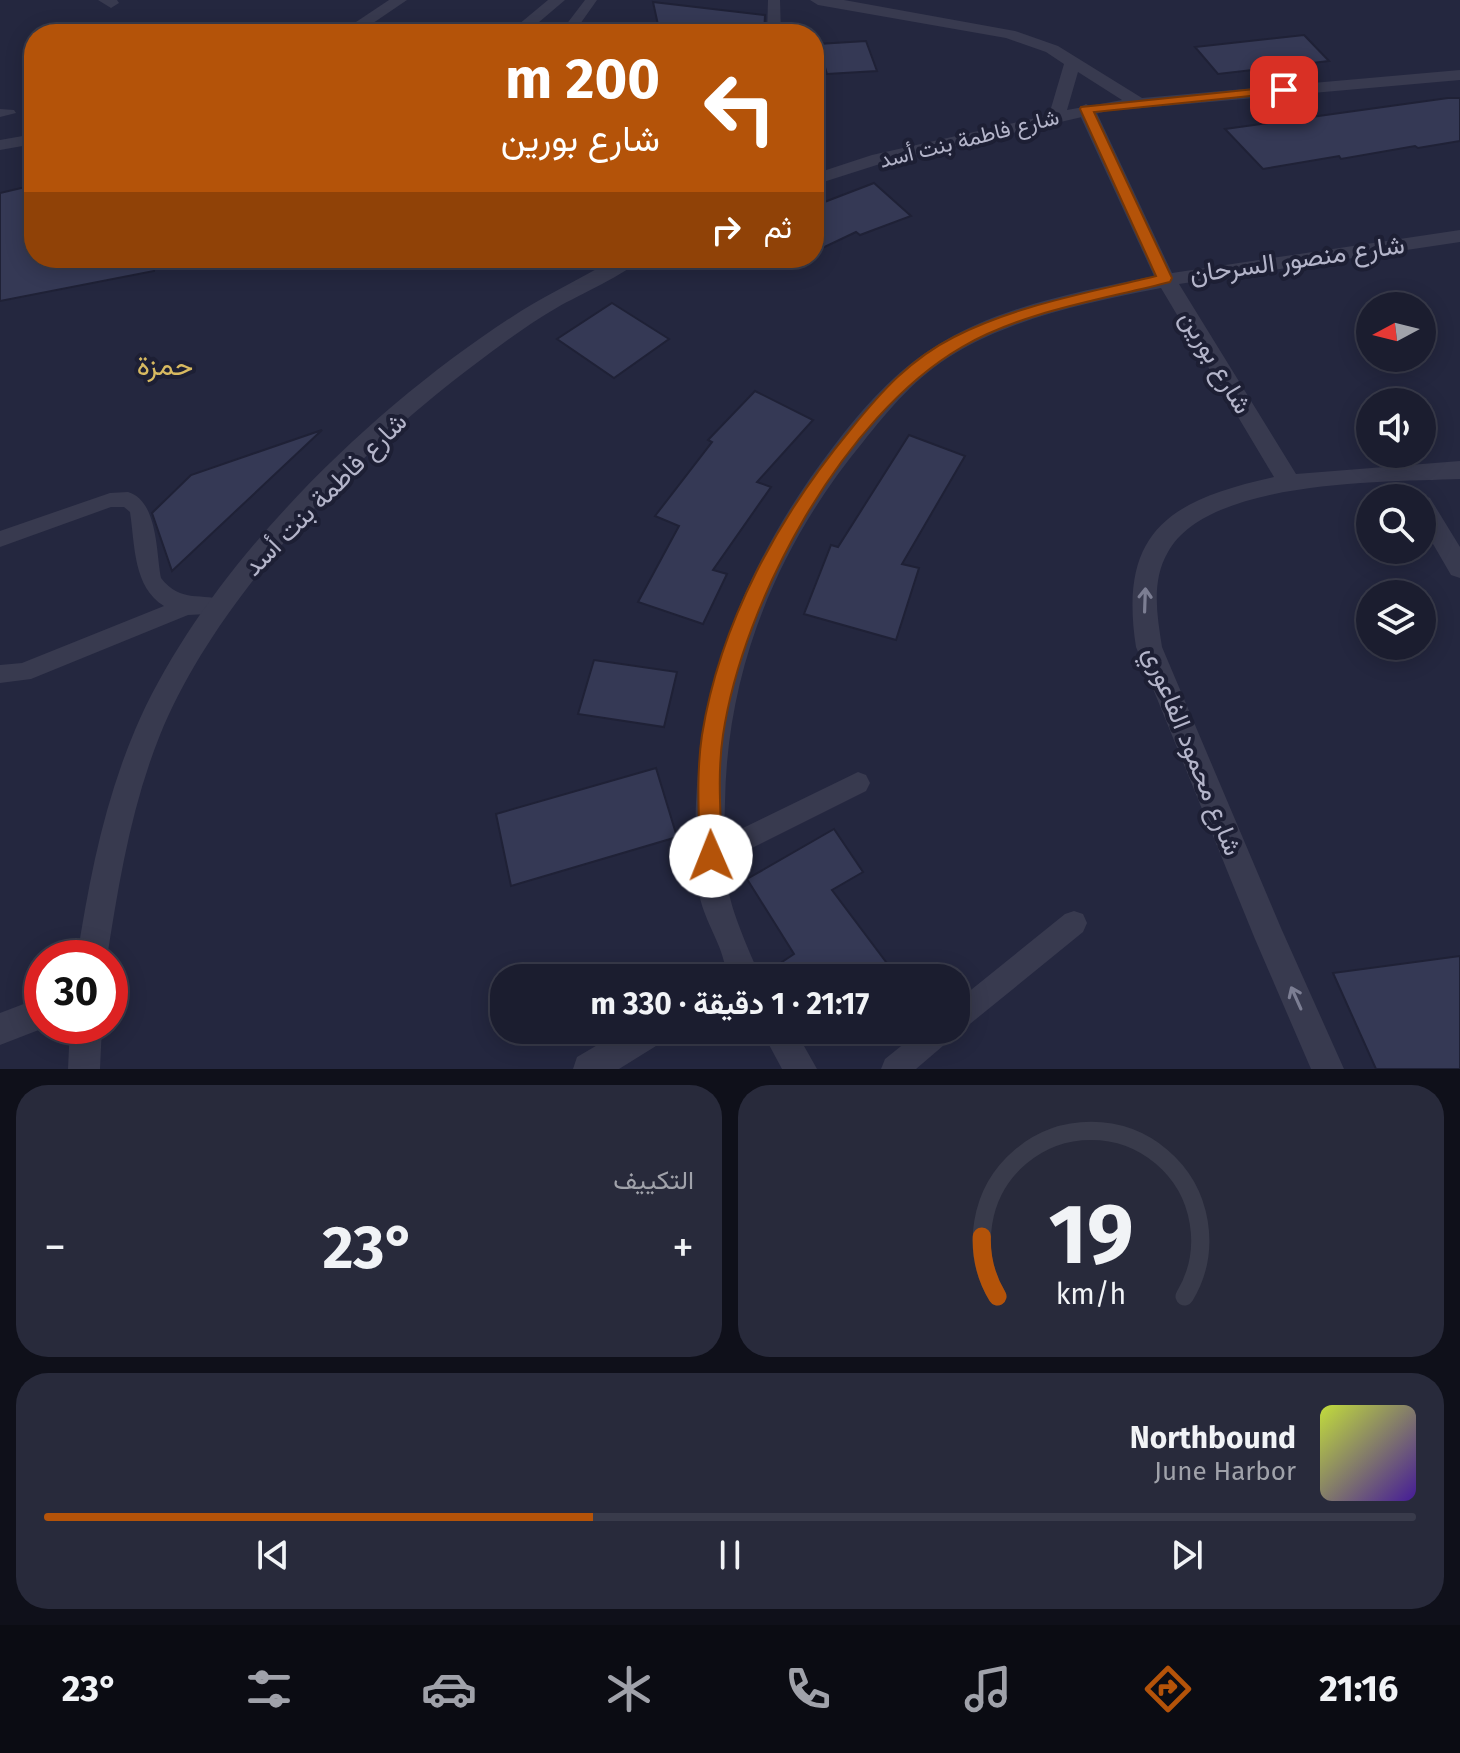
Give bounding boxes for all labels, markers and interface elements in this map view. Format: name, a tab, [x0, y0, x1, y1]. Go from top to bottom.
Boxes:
text: 200 m	[505, 46, 660, 113]
icon: left	[688, 56, 792, 160]
pin	[1250, 56, 1318, 124]
icon: arrive	[1262, 68, 1306, 112]
street label: شارع فاطمة بنت أسد	[876, 103, 1062, 175]
text: شارع بورين	[501, 117, 660, 161]
icon: right	[704, 208, 748, 252]
text: ثم	[764, 210, 792, 246]
street label: شارع منصور السرحان	[1188, 229, 1407, 292]
north arrow	[1356, 292, 1436, 372]
map controls	[1356, 292, 1436, 660]
street label: شارع بورين	[1171, 305, 1258, 421]
district label: حمزة	[137, 349, 193, 383]
button: sound	[1356, 388, 1436, 468]
street label: شارع فاطمة بنت أسد	[237, 406, 415, 584]
button: search	[1356, 484, 1436, 564]
button: layers	[1356, 580, 1436, 660]
one-way arrow	[1137, 587, 1152, 614]
street label: شارع محمود الفاعوري	[1132, 642, 1249, 862]
position arrow	[669, 814, 753, 898]
speed limit sign: 30	[24, 940, 128, 1044]
text: 21:17 · 1 دقيقة · 330 m	[591, 986, 869, 1022]
one-way arrow	[1288, 986, 1303, 1010]
text: التكييف	[613, 1165, 694, 1196]
text: 19	[1048, 1185, 1134, 1285]
text: 23°	[322, 1212, 416, 1284]
text: −	[44, 1221, 66, 1274]
text: +	[672, 1221, 694, 1274]
text: km/h	[1056, 1277, 1126, 1312]
text: Northbound	[1130, 1420, 1296, 1456]
text: June Harbor	[1154, 1456, 1296, 1487]
icon: previous	[251, 1533, 295, 1577]
icon: pause	[708, 1533, 752, 1577]
icon: next	[1165, 1533, 1209, 1577]
icon: filters	[241, 1661, 297, 1717]
icon: car	[421, 1661, 477, 1717]
icon: climate	[601, 1661, 657, 1717]
icon: phone	[780, 1661, 836, 1717]
icon: music	[960, 1661, 1016, 1717]
icon: directions	[1140, 1661, 1196, 1717]
text: 23°	[62, 1667, 118, 1711]
text: 21:16	[1319, 1667, 1398, 1711]

